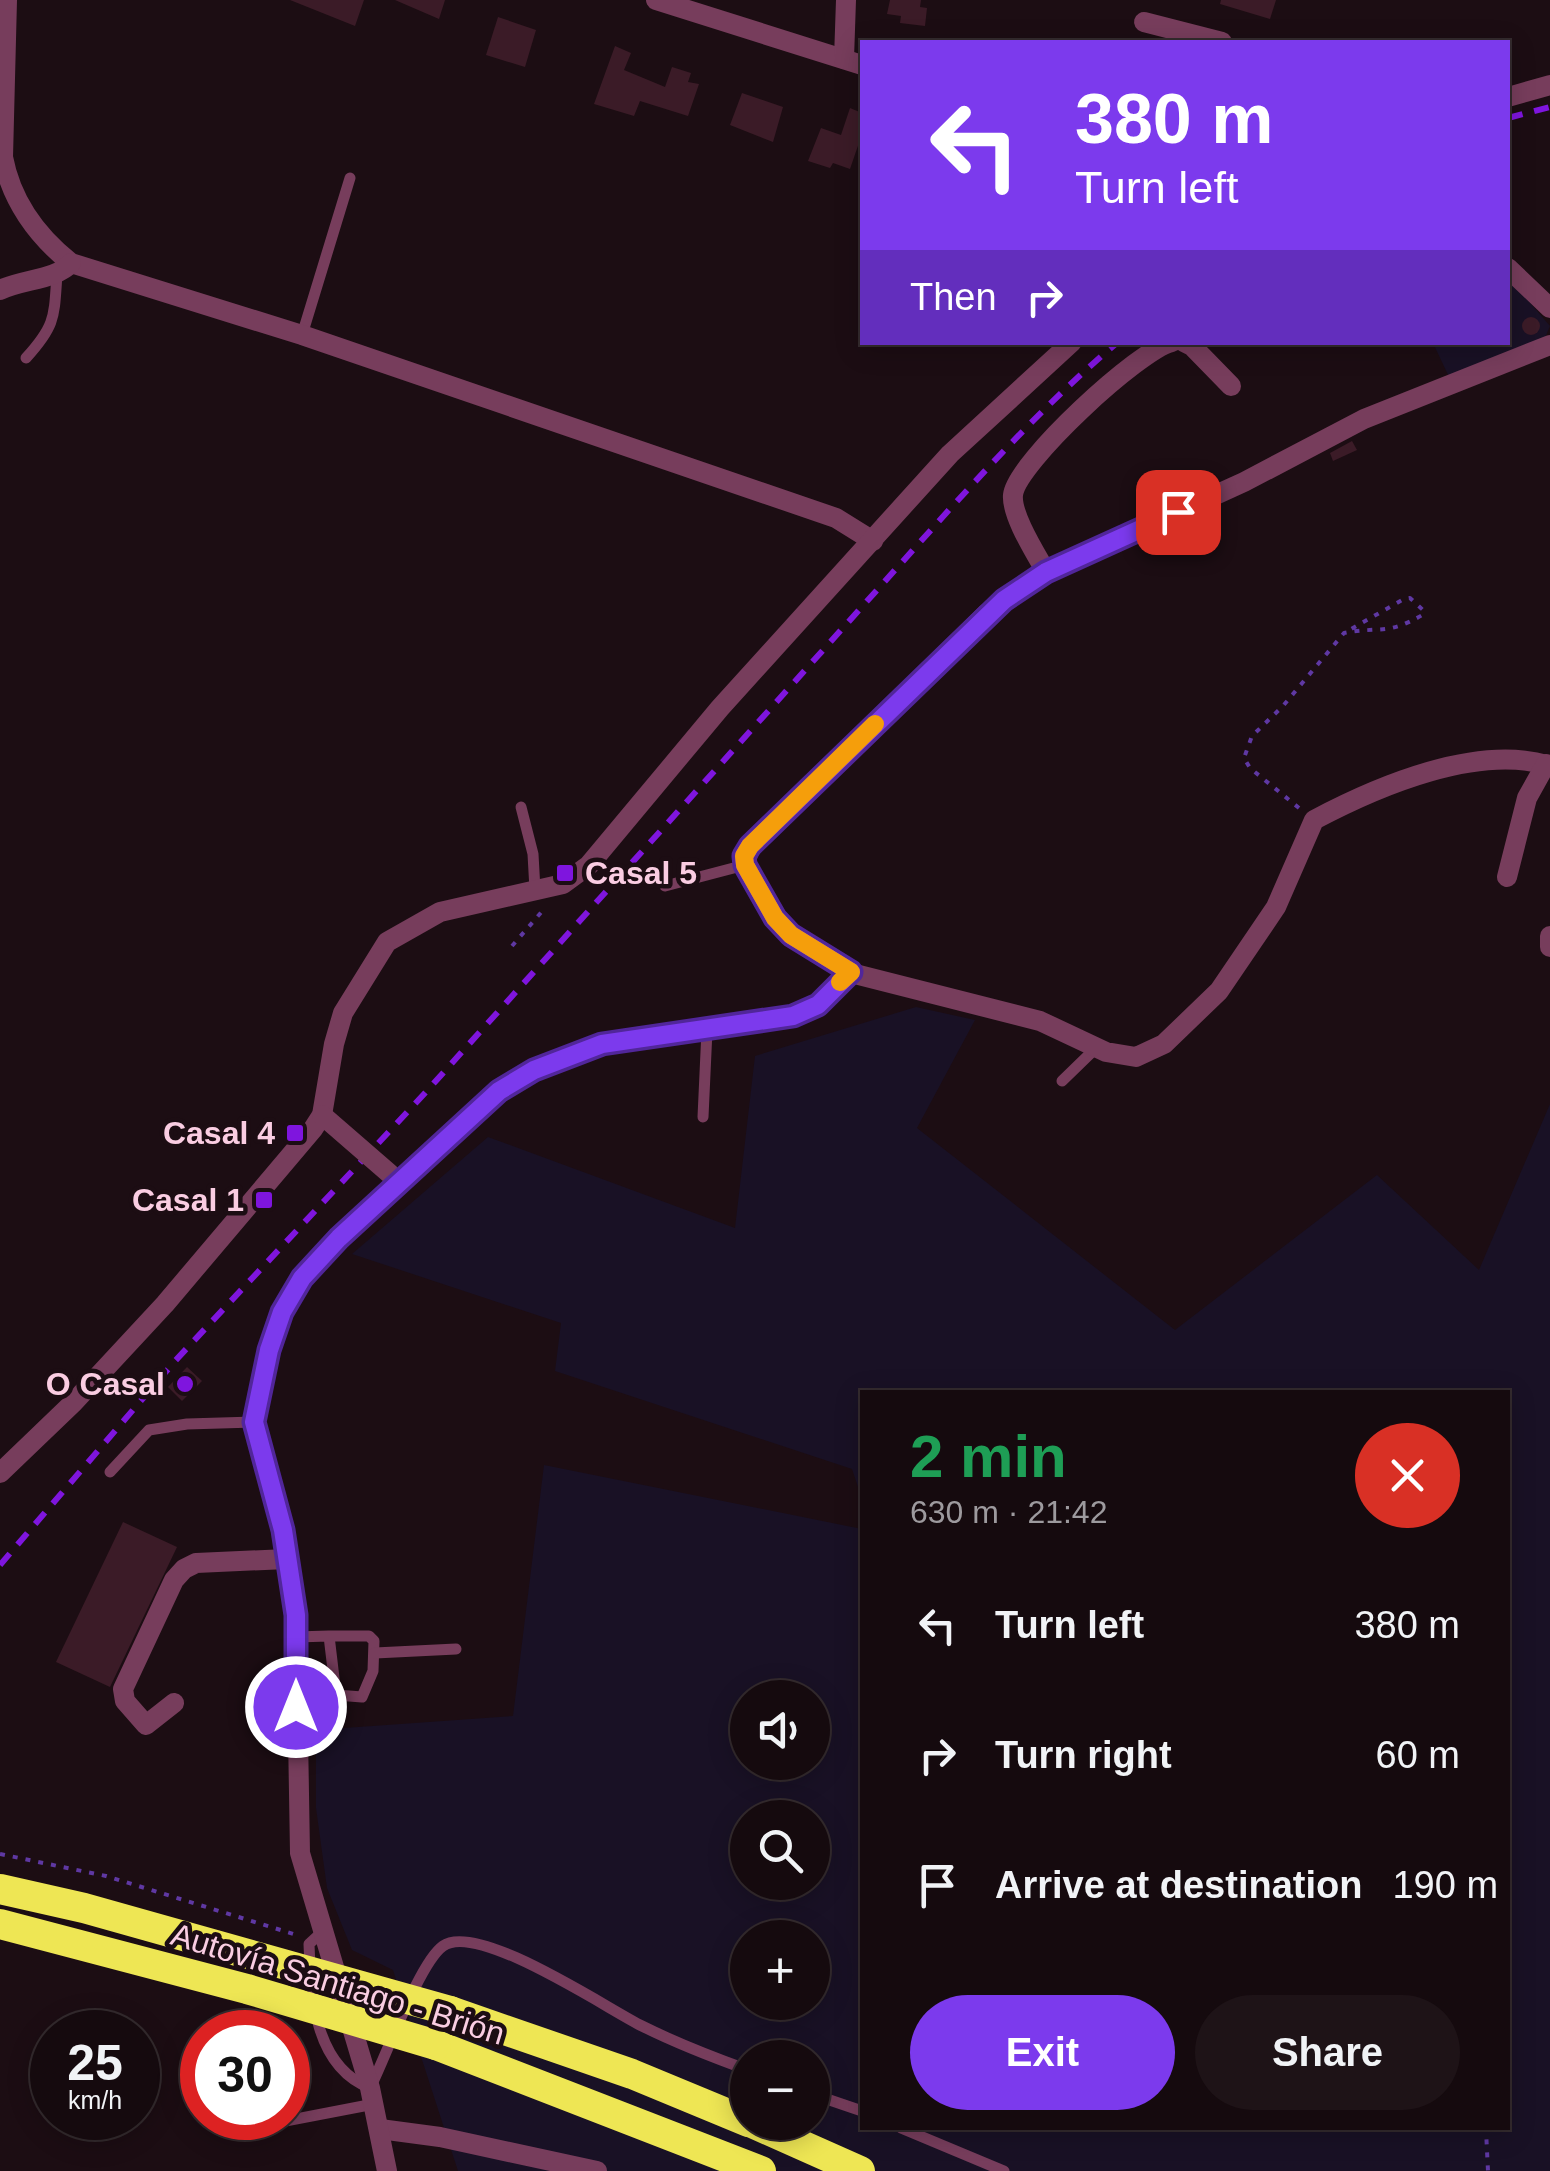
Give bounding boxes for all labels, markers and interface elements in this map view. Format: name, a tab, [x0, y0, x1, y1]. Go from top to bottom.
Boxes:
icon: left	[910, 80, 1040, 210]
text: 380 m	[1075, 80, 1273, 158]
text: Turn left	[1075, 162, 1238, 213]
icon: right	[1017, 270, 1072, 325]
text: Then	[910, 276, 997, 318]
pin	[1136, 470, 1221, 555]
icon: arrive	[1151, 485, 1206, 540]
place label: Casal 5	[585, 855, 697, 891]
marker: Casal 5	[554, 862, 576, 884]
place label: Casal 4	[163, 1115, 275, 1151]
marker: Casal 4	[284, 1122, 306, 1144]
place label: Casal 1	[132, 1182, 244, 1218]
marker: Casal 1	[253, 1189, 275, 1211]
place label: O Casal	[46, 1366, 165, 1402]
marker: O Casal	[174, 1373, 196, 1395]
text: 2 min	[910, 1423, 1067, 1490]
button: close	[1355, 1423, 1460, 1528]
text: 630 m · 21:42	[910, 1494, 1107, 1530]
icon: left	[910, 1598, 965, 1653]
text: Turn left	[995, 1604, 1144, 1646]
text: 380 m	[1354, 1604, 1460, 1646]
position arrow	[244, 1655, 348, 1759]
map controls	[730, 1680, 830, 2140]
button: sound	[730, 1680, 830, 1780]
icon: right	[910, 1728, 965, 1783]
text: Turn right	[995, 1734, 1172, 1776]
text: 60 m	[1376, 1734, 1460, 1776]
button: search	[730, 1800, 830, 1900]
icon: arrive	[910, 1858, 965, 1913]
text: Arrive at destination	[995, 1864, 1362, 1906]
text: 190 m	[1392, 1864, 1498, 1906]
street label: Autovía Santiago - Brión	[167, 1916, 509, 2052]
button: +	[730, 1920, 830, 2020]
button: Exit	[910, 1995, 1175, 2110]
button: Share	[1195, 1995, 1460, 2110]
speed limit sign: 30	[180, 2010, 310, 2140]
text: 25	[67, 2035, 123, 2091]
button: −	[730, 2040, 830, 2140]
text: km/h	[68, 2086, 122, 2114]

